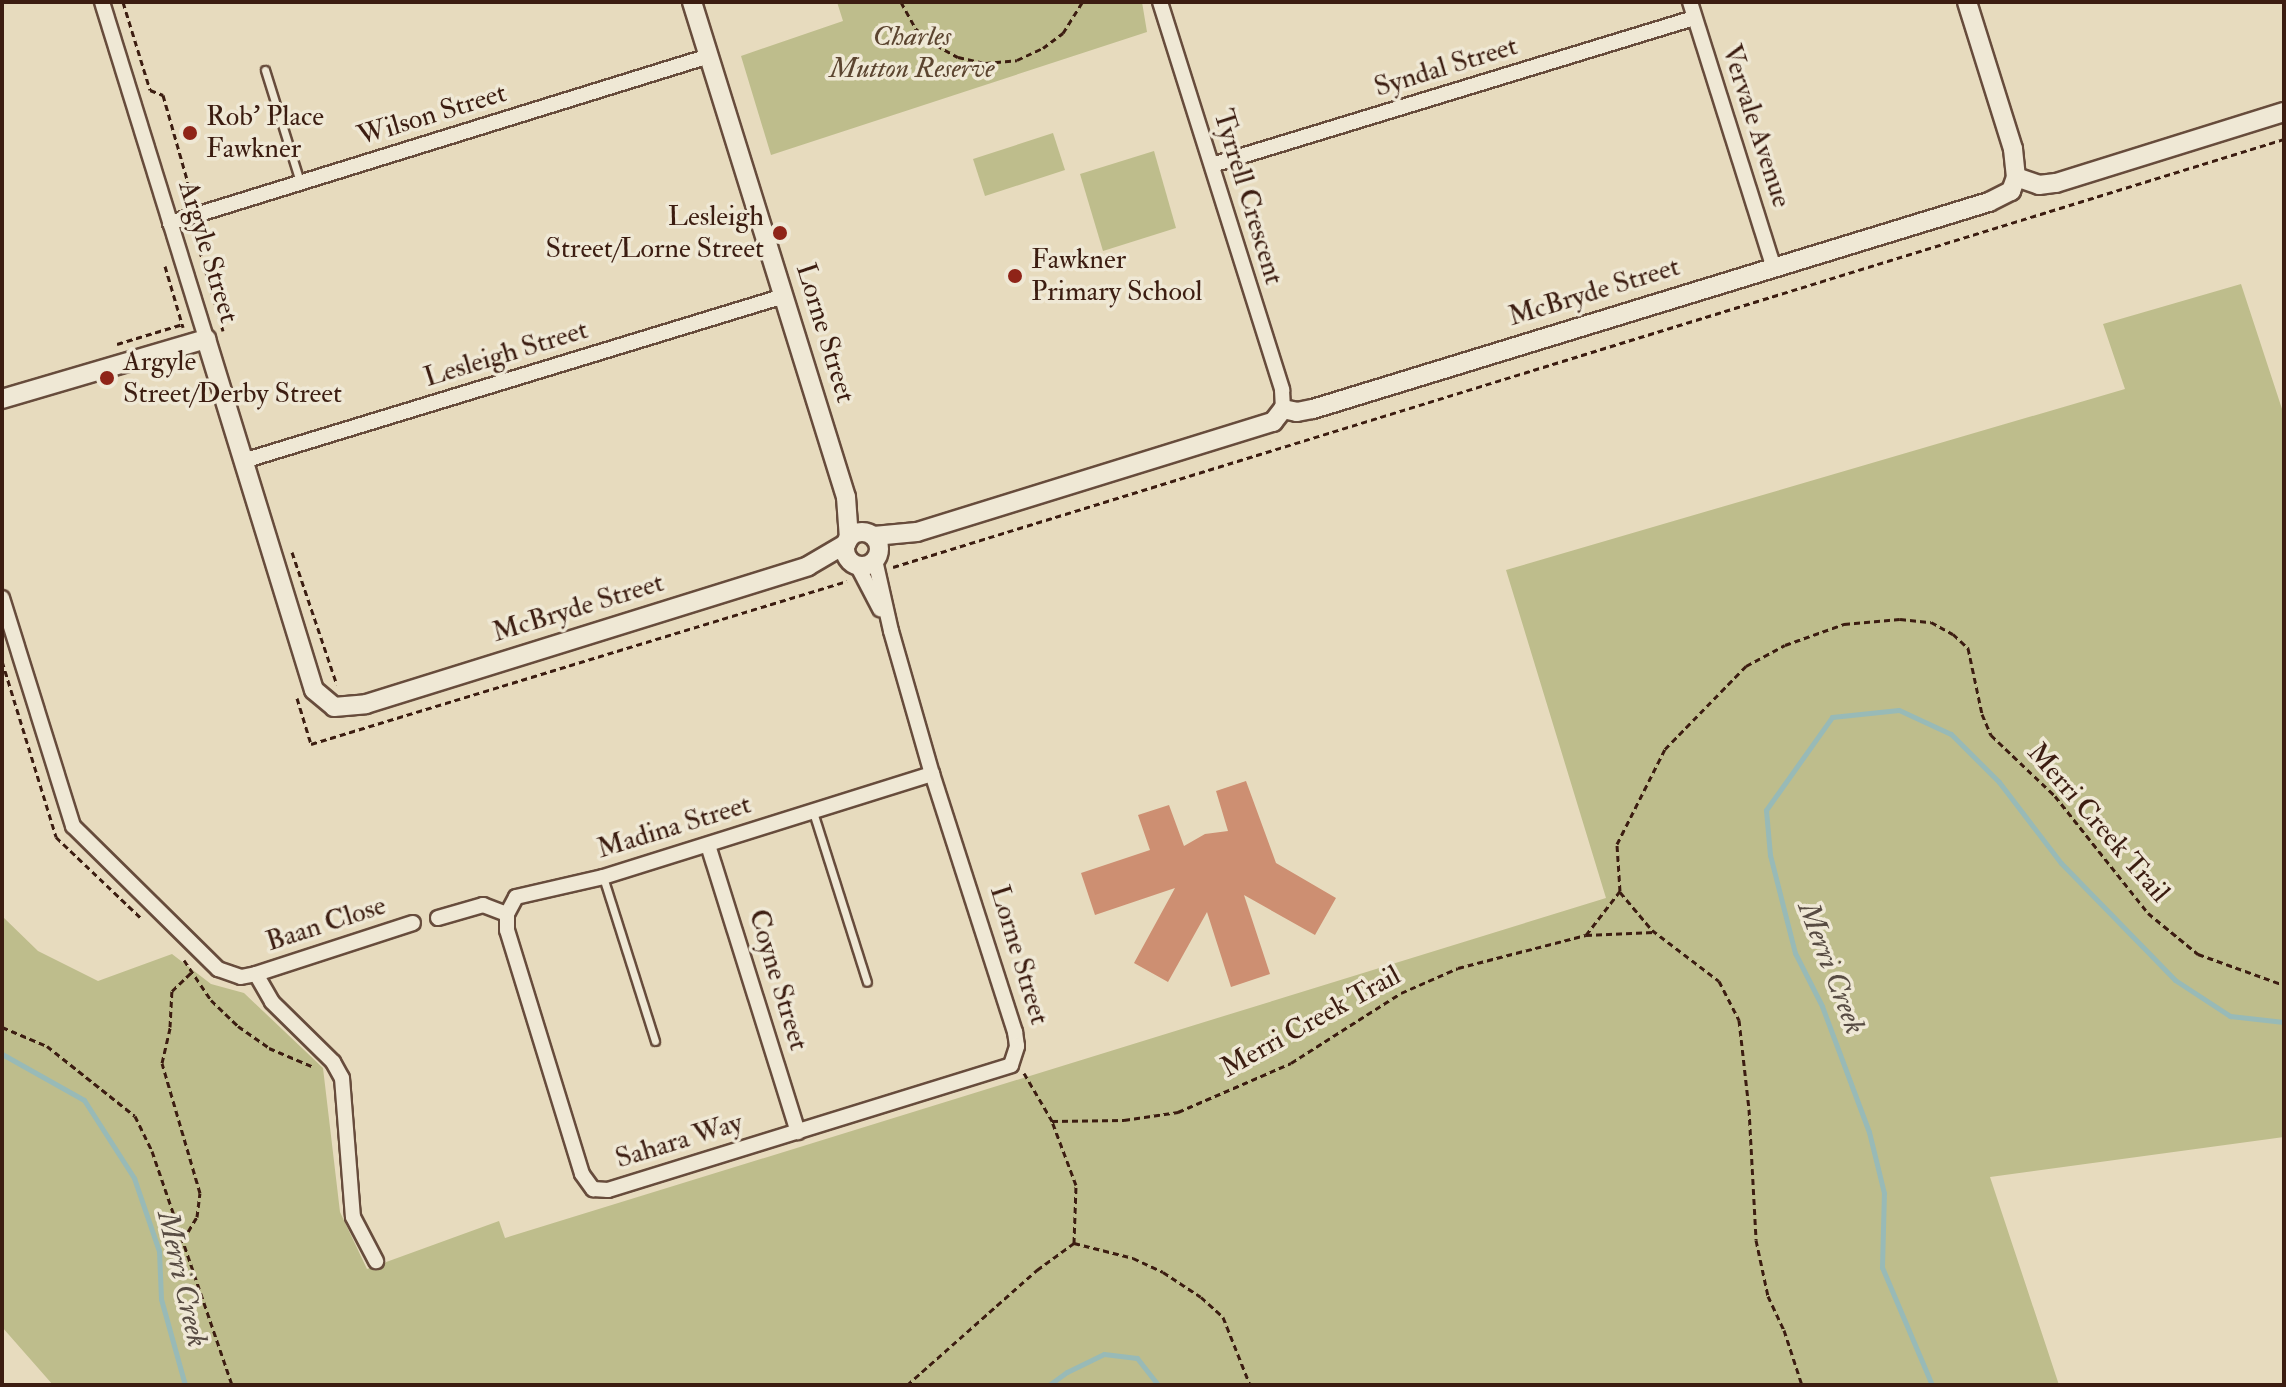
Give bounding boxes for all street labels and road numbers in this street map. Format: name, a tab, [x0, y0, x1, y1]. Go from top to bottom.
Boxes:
street label: Syndal Street	[1370, 29, 1522, 105]
street label: Vervale Avenue	[1714, 40, 1798, 212]
street label: Wilson Street	[353, 76, 511, 154]
street label: Tyrrell Crescent	[1205, 105, 1291, 289]
street label: Argyle Street	[171, 177, 245, 327]
street label: McBryde Street	[1504, 250, 1684, 334]
street label: Lorne Street	[788, 259, 862, 407]
street label: Lesleigh Street	[420, 313, 592, 395]
street label: McBryde Street	[488, 566, 668, 650]
street label: Merri Creek Trail	[2020, 736, 2176, 910]
street label: Madina Street	[593, 788, 755, 866]
street label: Lorne Street	[982, 881, 1056, 1029]
street label: Baan Close	[262, 889, 390, 959]
street label: Coyne Street	[741, 905, 815, 1055]
street label: Merri Creek Trail	[1215, 959, 1407, 1085]
street label: Sahara Way	[612, 1106, 746, 1176]

